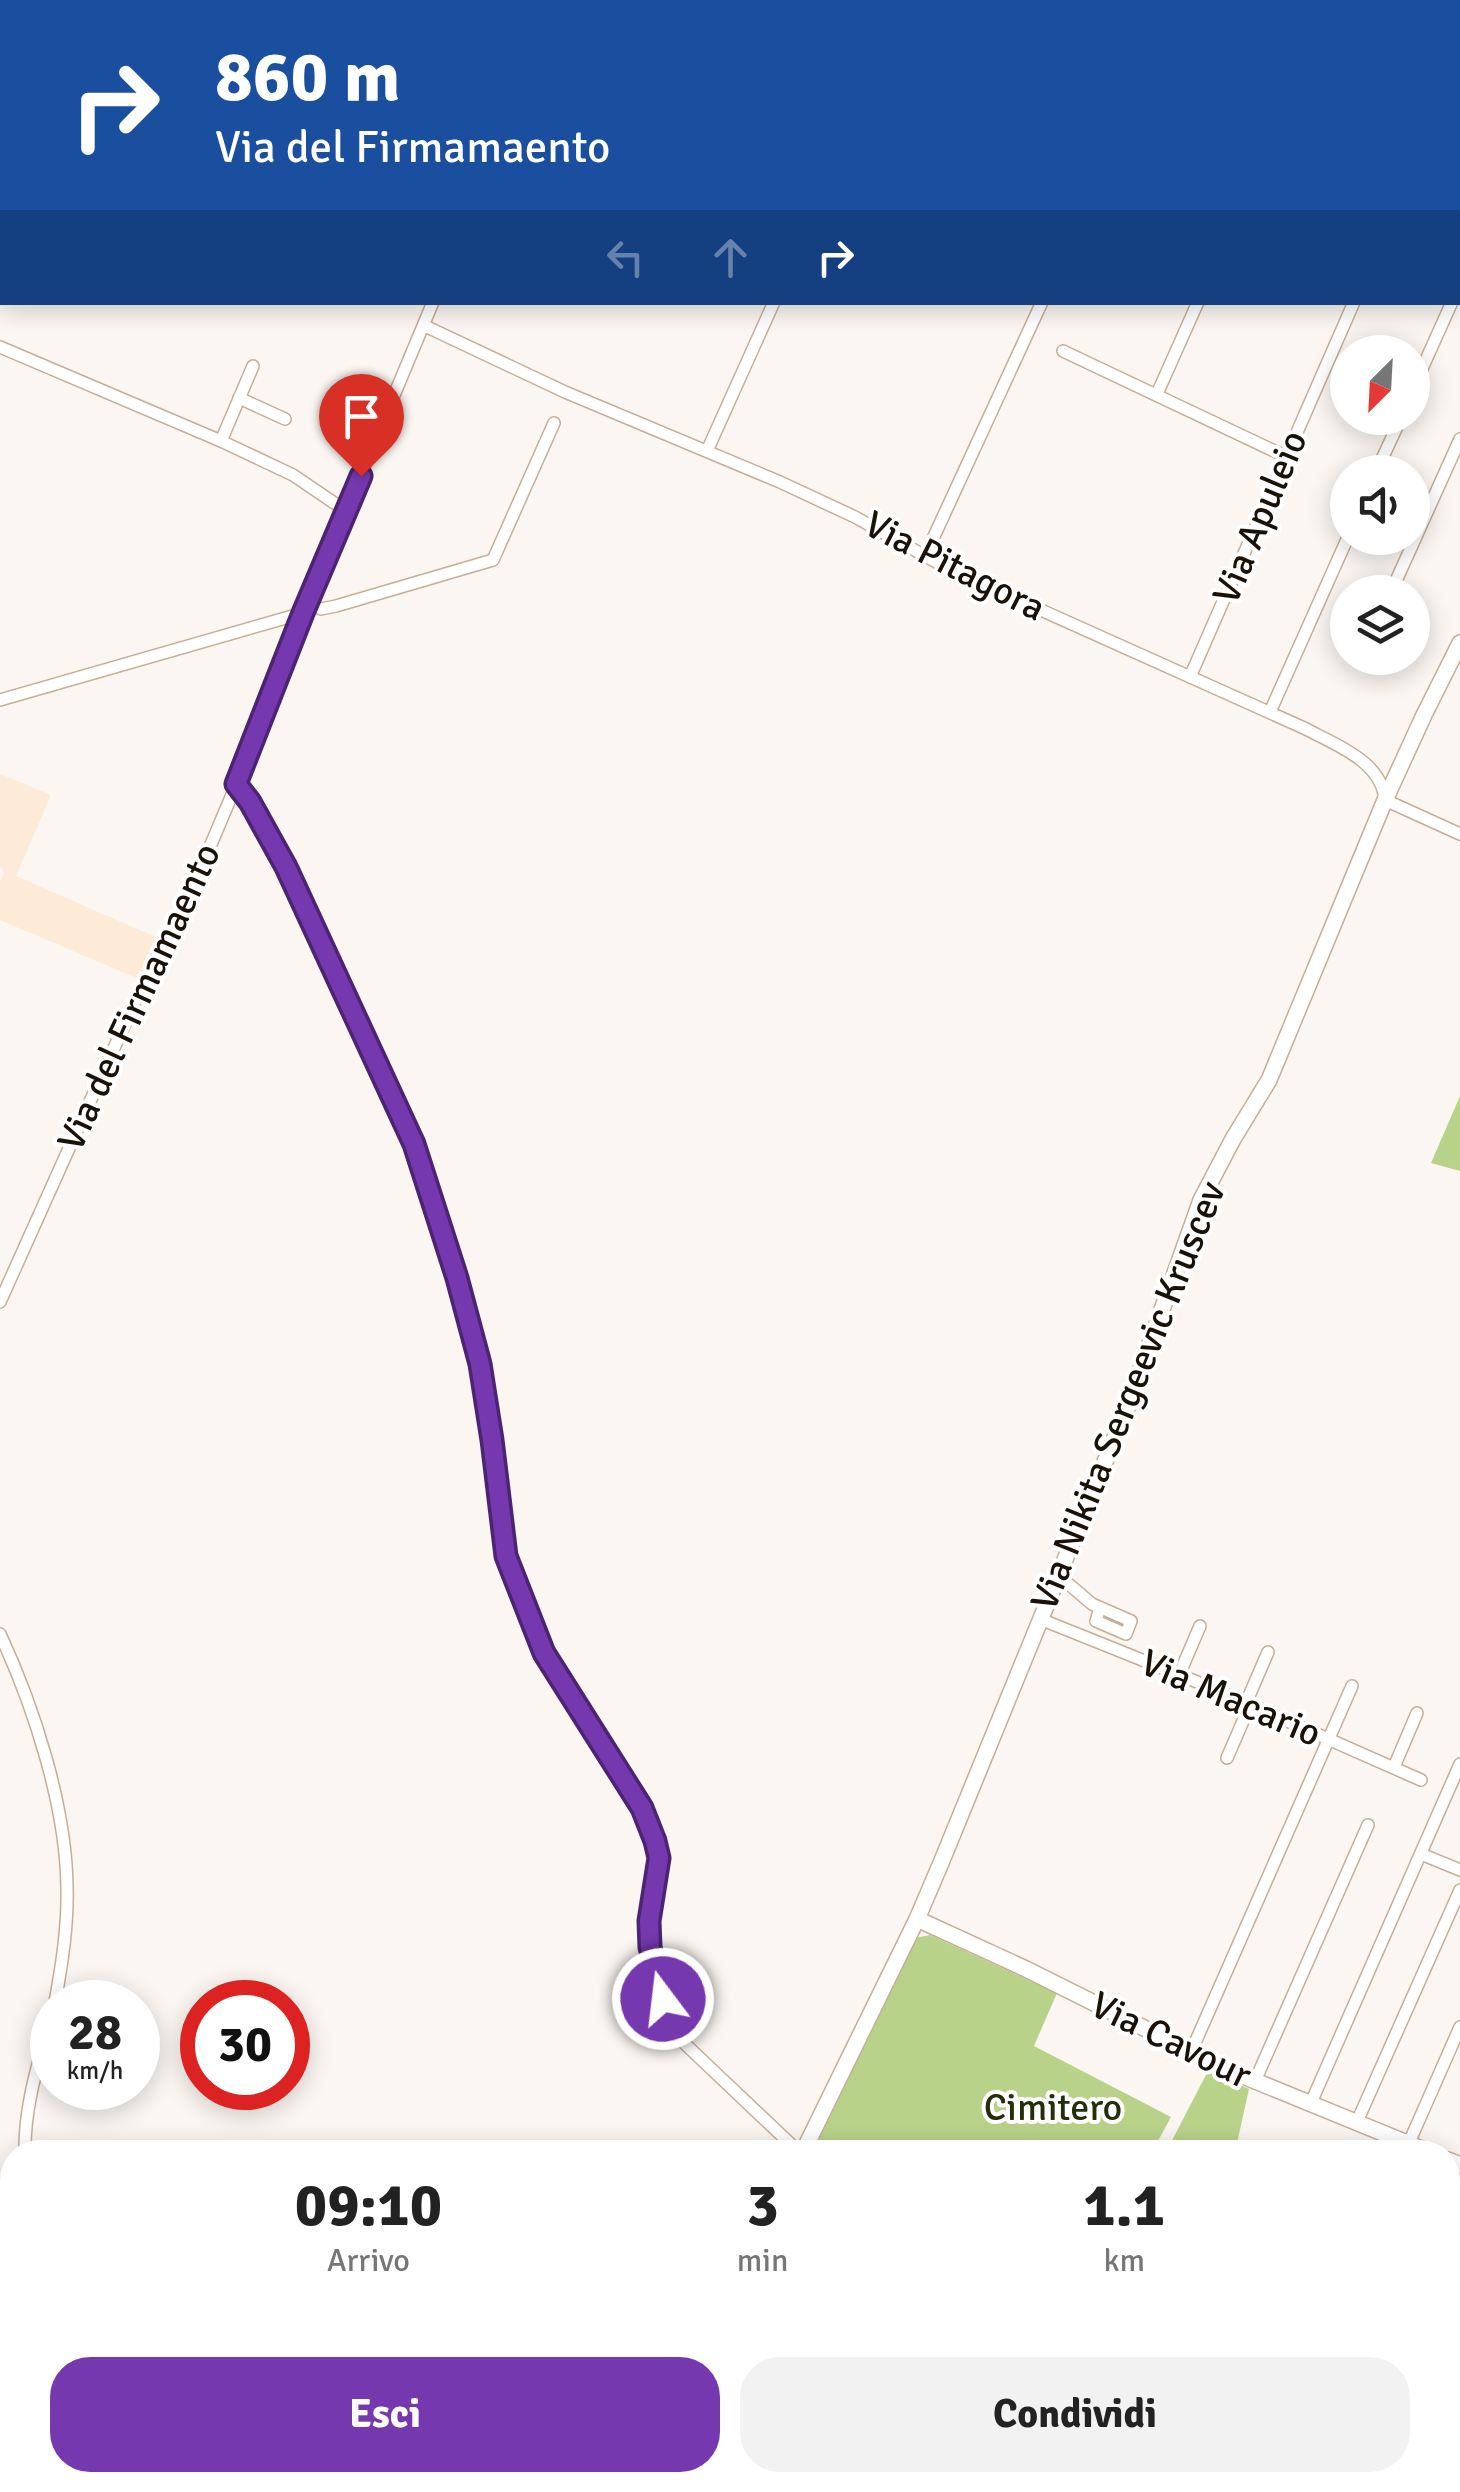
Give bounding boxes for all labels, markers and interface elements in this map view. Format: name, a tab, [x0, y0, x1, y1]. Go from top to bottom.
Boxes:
text: 860 m	[215, 34, 400, 120]
icon: right	[50, 40, 180, 170]
text: Via del Firmamaento	[215, 120, 610, 175]
icon: left	[598, 230, 653, 285]
icon: ahead	[703, 230, 758, 285]
icon: right	[808, 230, 863, 285]
north arrow	[1330, 335, 1430, 435]
map controls	[1330, 335, 1430, 675]
pin	[319, 374, 404, 477]
icon: arrive	[334, 389, 389, 444]
street label: Via Apuleio	[1202, 423, 1318, 611]
button: sound	[1330, 455, 1430, 555]
street label: Via Pitagora	[857, 500, 1053, 632]
button: layers	[1330, 575, 1430, 675]
street label: Via del Firmamaento	[47, 836, 231, 1158]
street label: Via Nikita Sergeevic Kruscev	[1020, 1174, 1236, 1617]
street label: Via Macario	[1134, 1639, 1328, 1757]
position arrow	[611, 1947, 715, 2051]
speed limit sign: 30	[180, 1980, 310, 2110]
street label: Via Cavour	[1083, 1981, 1259, 2099]
text: 28	[68, 2002, 122, 2064]
text: km/h	[67, 2055, 123, 2086]
park label: Cimitero	[984, 2084, 1122, 2131]
text: 09:10	[295, 2169, 442, 2243]
text: 3	[746, 2169, 779, 2243]
text: 1.1	[1083, 2169, 1165, 2243]
text: Arrivo	[327, 2241, 410, 2280]
text: min	[737, 2241, 788, 2280]
text: km	[1103, 2241, 1145, 2280]
button: Esci	[50, 2357, 720, 2472]
button: Condividi	[740, 2357, 1410, 2472]

